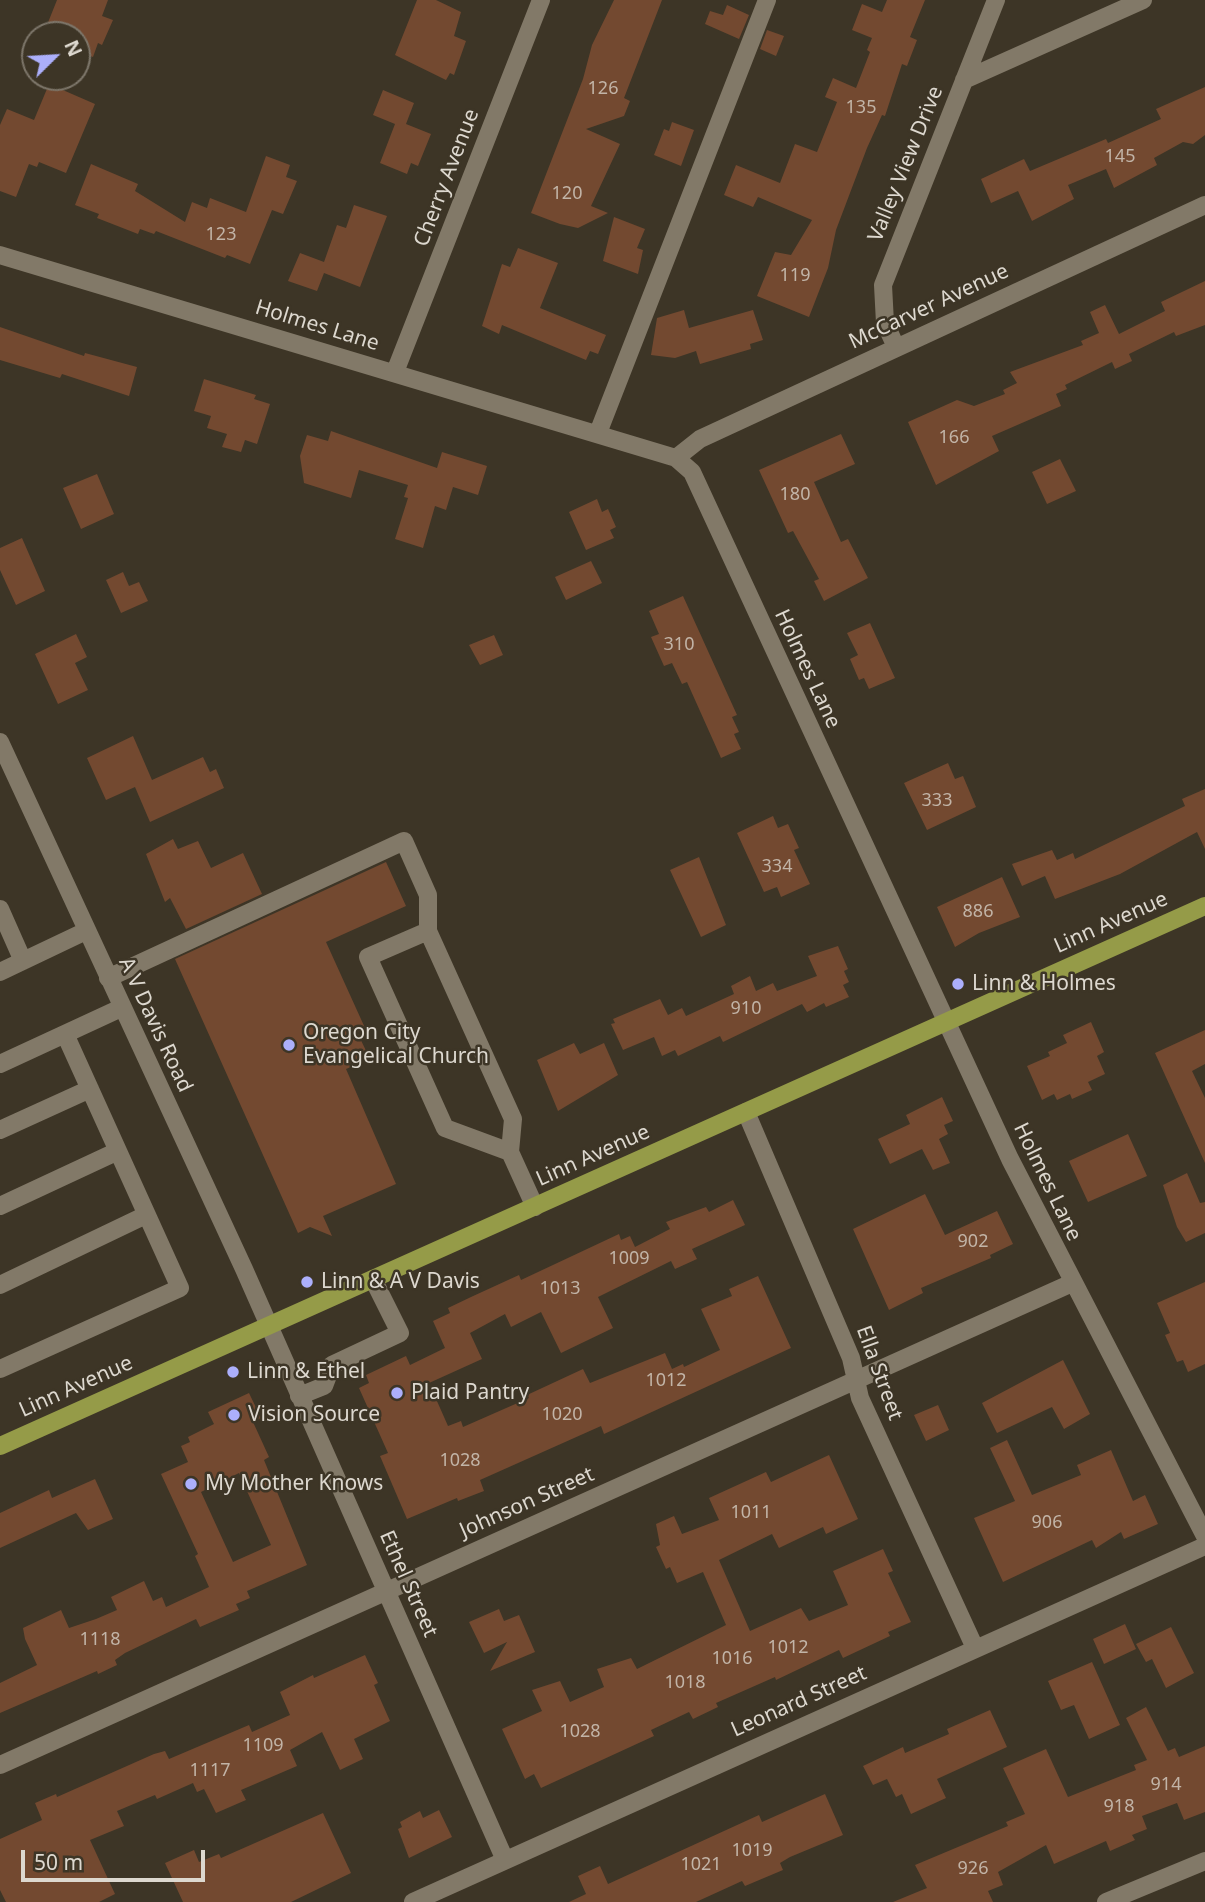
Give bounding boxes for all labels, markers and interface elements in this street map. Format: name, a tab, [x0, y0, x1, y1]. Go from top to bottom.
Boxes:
north arrow	[21, 21, 91, 91]
text: N	[58, 36, 88, 61]
house number: 126	[588, 78, 618, 100]
street label: Valley View Drive	[863, 82, 949, 246]
house number: 135	[846, 97, 876, 119]
street label: Cherry Avenue	[409, 106, 485, 250]
house number: 145	[1105, 146, 1135, 168]
house number: 120	[552, 183, 582, 205]
house number: 123	[206, 224, 236, 246]
street label: McCarver Avenue	[845, 259, 1013, 355]
house number: 119	[780, 265, 810, 287]
street label: Holmes Lane	[252, 295, 382, 357]
house number: 166	[939, 427, 969, 449]
house number: 180	[780, 484, 810, 506]
street label: Holmes Lane	[768, 606, 846, 732]
house number: 310	[664, 634, 694, 656]
house number: 333	[922, 790, 952, 812]
house number: 334	[762, 856, 792, 878]
street label: Linn Avenue	[1050, 887, 1172, 959]
house number: 886	[963, 901, 993, 923]
street label: A V Davis Road	[113, 953, 197, 1097]
place label: Linn & Holmes	[972, 971, 1116, 997]
marker: Linn & Holmes	[950, 976, 966, 992]
house number: 910	[731, 998, 761, 1020]
place label: Oregon City Evangelical Church	[303, 1020, 489, 1070]
marker: Oregon City Evangelical Church	[281, 1037, 297, 1053]
street label: Holmes Lane	[1008, 1119, 1086, 1245]
street label: Linn Avenue	[532, 1120, 654, 1192]
house number: 902	[958, 1231, 988, 1253]
house number: 1009	[608, 1248, 650, 1270]
place label: Linn & A V Davis	[321, 1269, 480, 1295]
marker: Linn & A V Davis	[299, 1274, 315, 1290]
house number: 1013	[539, 1278, 581, 1300]
street label: Ella Street	[850, 1322, 908, 1424]
street label: Linn Avenue	[15, 1351, 137, 1423]
place label: Linn & Ethel	[247, 1359, 365, 1385]
marker: Linn & Ethel	[225, 1364, 241, 1380]
house number: 1012	[645, 1370, 687, 1392]
place label: Plaid Pantry	[411, 1380, 529, 1406]
marker: Plaid Pantry	[389, 1385, 405, 1401]
place label: Vision Source	[248, 1402, 380, 1428]
house number: 1020	[541, 1404, 583, 1426]
marker: Vision Source	[226, 1407, 242, 1423]
house number: 1028	[439, 1450, 481, 1472]
street label: Johnson Street	[456, 1462, 598, 1544]
place label: My Mother Knows	[205, 1471, 383, 1497]
marker: My Mother Knows	[183, 1476, 199, 1492]
house number: 1011	[730, 1502, 772, 1524]
house number: 906	[1032, 1512, 1062, 1534]
street label: Ethel Street	[373, 1527, 443, 1641]
house number: 1118	[79, 1629, 121, 1651]
house number: 1012	[767, 1637, 809, 1659]
house number: 1016	[711, 1648, 753, 1670]
street label: Leonard Street	[727, 1661, 871, 1743]
house number: 1018	[664, 1672, 706, 1694]
house number: 1028	[559, 1721, 601, 1743]
house number: 1109	[242, 1735, 284, 1757]
house number: 1117	[189, 1760, 231, 1782]
house number: 914	[1151, 1774, 1181, 1796]
house number: 918	[1104, 1796, 1134, 1818]
scale bar	[24, 1836, 208, 1880]
house number: 1019	[731, 1840, 773, 1862]
text: 50 m	[34, 1848, 83, 1876]
house number: 1021	[680, 1854, 722, 1876]
house number: 926	[958, 1858, 988, 1880]

